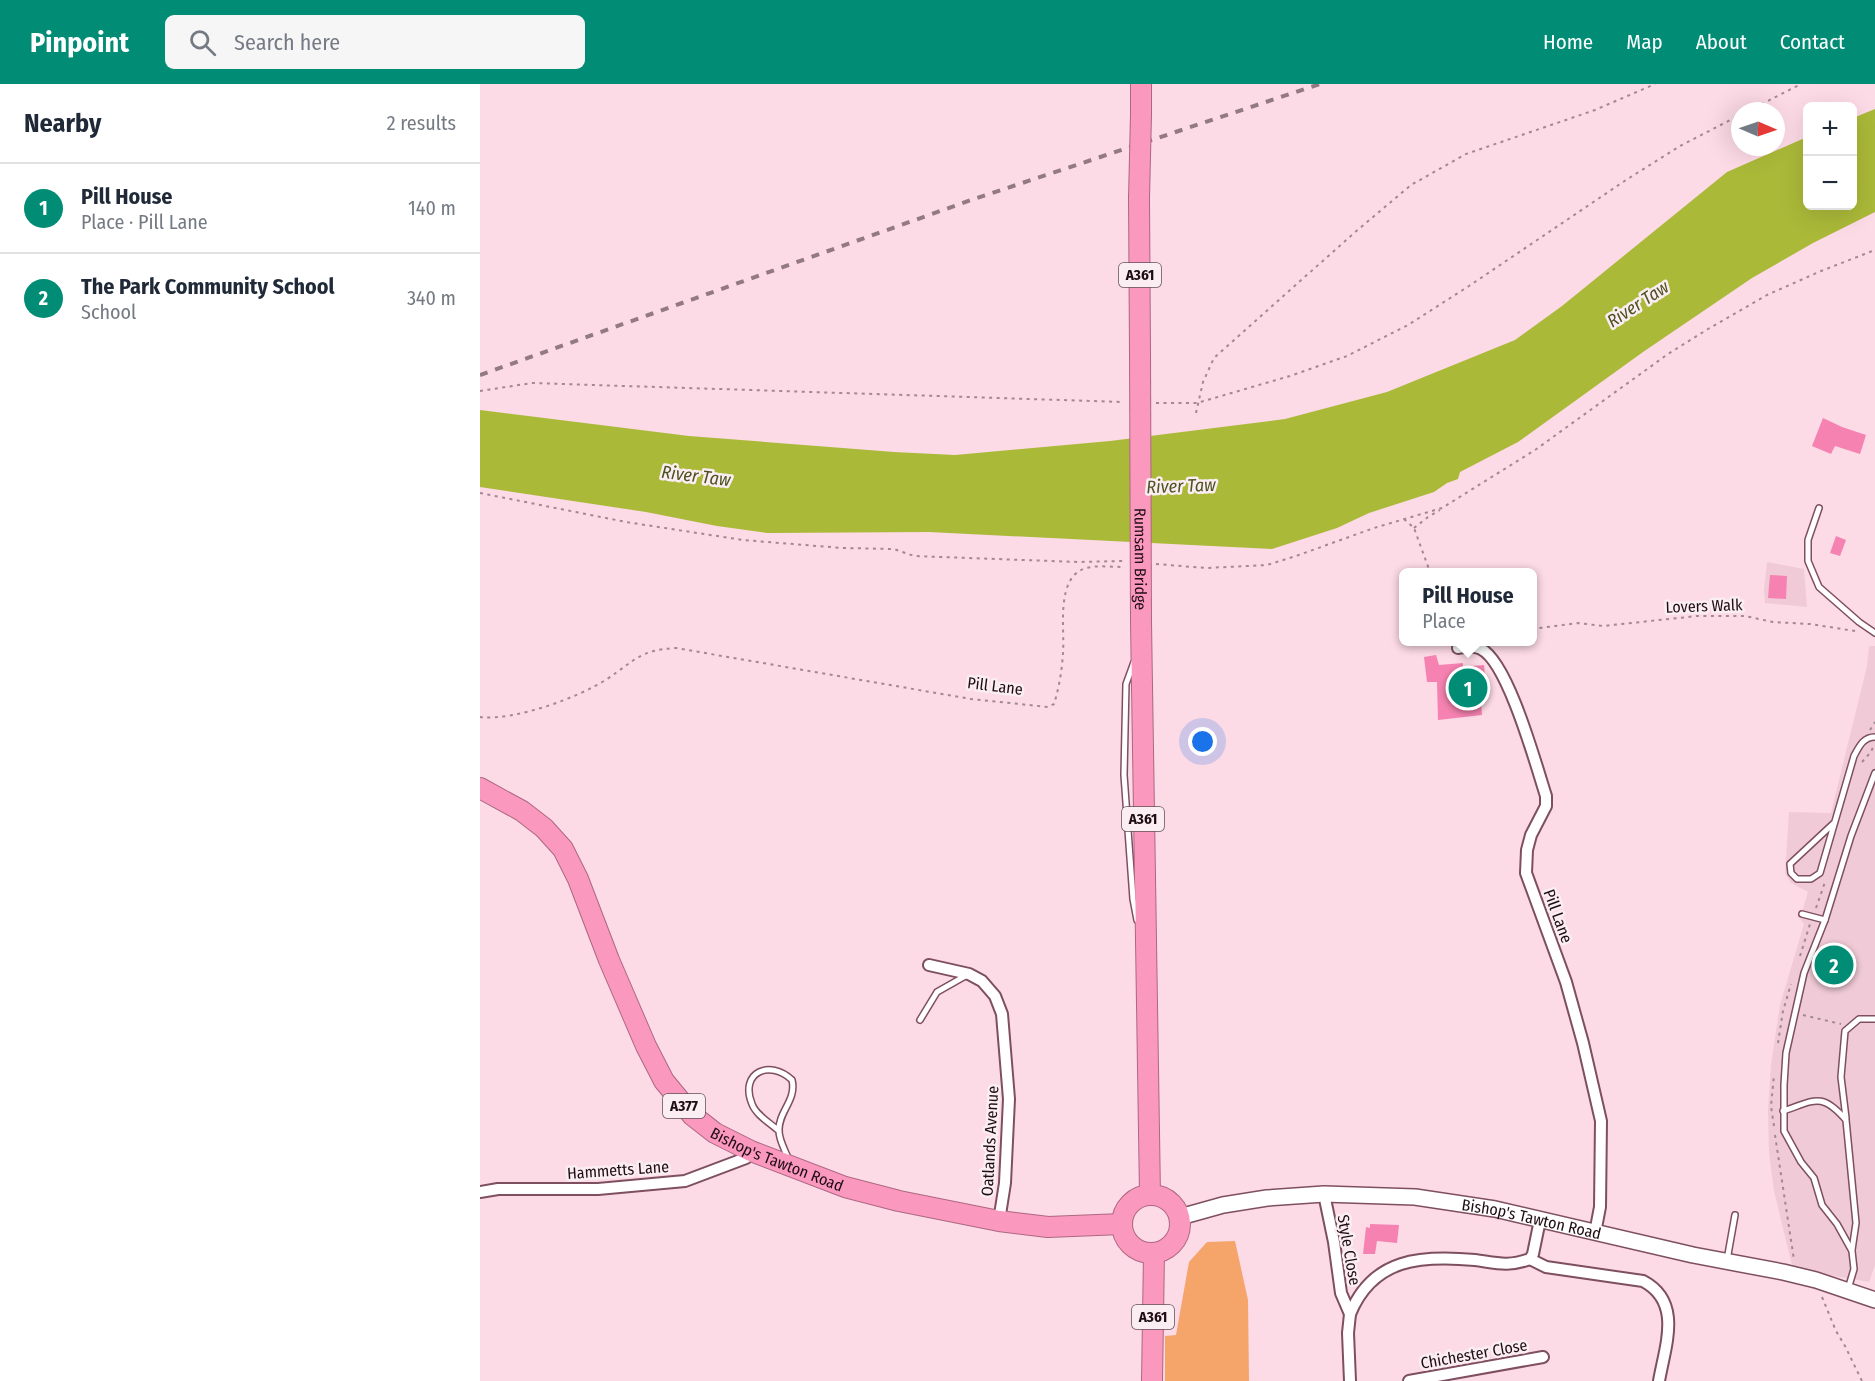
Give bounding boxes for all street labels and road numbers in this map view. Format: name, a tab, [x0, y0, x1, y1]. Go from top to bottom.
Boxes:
road number: A361	[1119, 263, 1161, 287]
street label: Rumsam Bridge	[1131, 508, 1150, 610]
street label: Lovers Walk	[1665, 595, 1743, 617]
street label: Pill Lane	[966, 673, 1024, 699]
road number: A361	[1122, 807, 1164, 831]
street label: Pill Lane	[1540, 887, 1576, 946]
street label: Oatlands Avenue	[978, 1085, 1002, 1197]
road number: A377	[663, 1094, 705, 1118]
street label: Bishop's Tawton Road	[708, 1123, 846, 1195]
street label: Hammetts Lane	[566, 1157, 670, 1183]
street label: Bishop's Tawton Road	[1461, 1195, 1603, 1243]
street label: Style Close	[1333, 1213, 1365, 1287]
road number: A361	[1132, 1305, 1174, 1329]
street label: Chichester Close	[1419, 1335, 1529, 1373]

